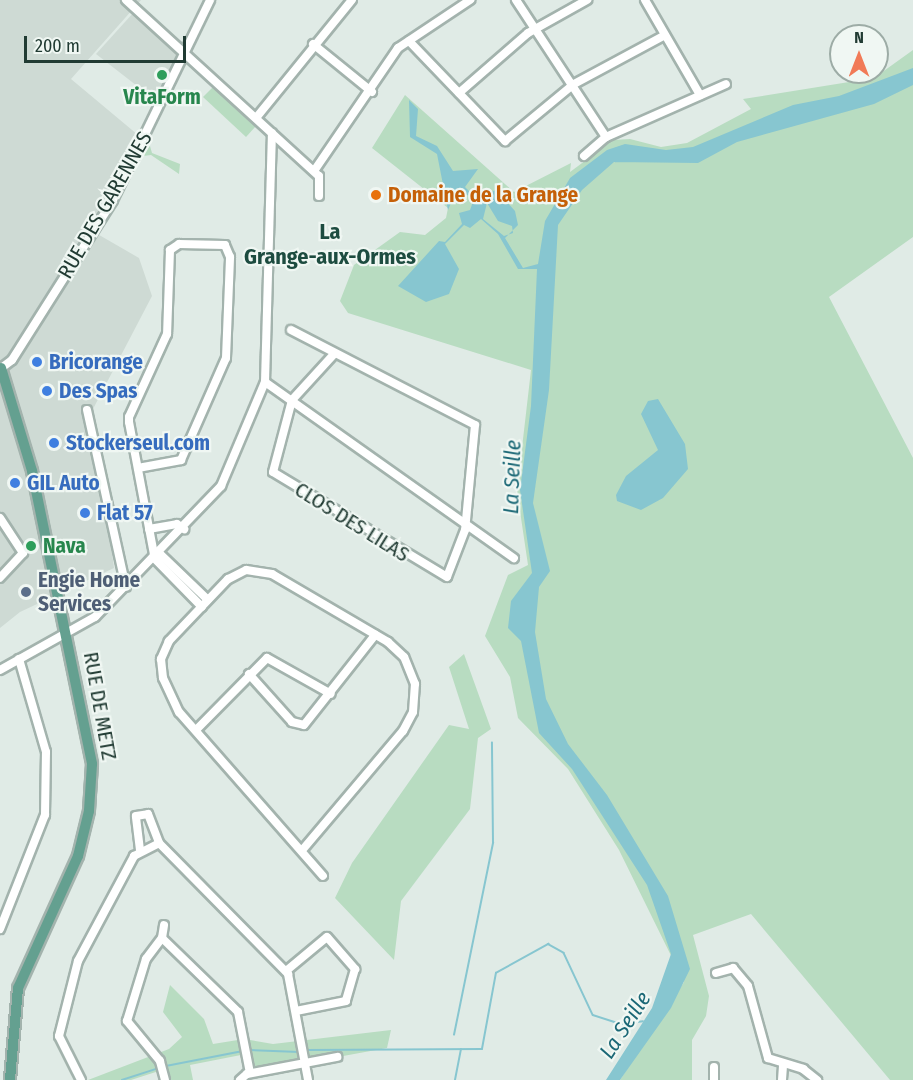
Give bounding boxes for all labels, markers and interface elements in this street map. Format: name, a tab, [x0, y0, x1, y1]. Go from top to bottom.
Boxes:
scale bar	[27, 24, 189, 62]
north arrow	[829, 24, 889, 84]
text: N	[854, 28, 864, 47]
text: 200 m	[35, 35, 80, 57]
marker: VitaForm	[155, 68, 169, 82]
place label: VitaForm	[123, 84, 201, 110]
street label: RUE DES GARENNES	[53, 127, 157, 283]
place label: Domaine de la Grange	[388, 182, 578, 208]
marker: Domaine de la Grange	[369, 188, 383, 202]
district label: La Grange-aux-Ormes	[244, 218, 416, 270]
place label: Bricorange	[49, 349, 143, 375]
marker: Bricorange	[30, 355, 44, 369]
place label: Des Spas	[59, 378, 137, 404]
marker: Des Spas	[40, 384, 54, 398]
place label: Stockerseul.com	[66, 430, 210, 456]
marker: Stockerseul.com	[47, 436, 61, 450]
water label: La Seille	[498, 439, 526, 515]
place label: GIL Auto	[27, 470, 100, 496]
marker: GIL Auto	[8, 476, 22, 490]
street label: CLOS DES LILAS	[290, 477, 414, 567]
place label: Flat 57	[97, 500, 153, 526]
marker: Flat 57	[78, 506, 92, 520]
place label: Nava	[43, 533, 86, 559]
marker: Nava	[24, 539, 38, 553]
place label: Engie Home Services	[38, 567, 140, 617]
marker: Engie Home Services	[19, 585, 33, 599]
street label: RUE DE METZ	[78, 650, 122, 762]
water label: La Seille	[594, 987, 656, 1063]

